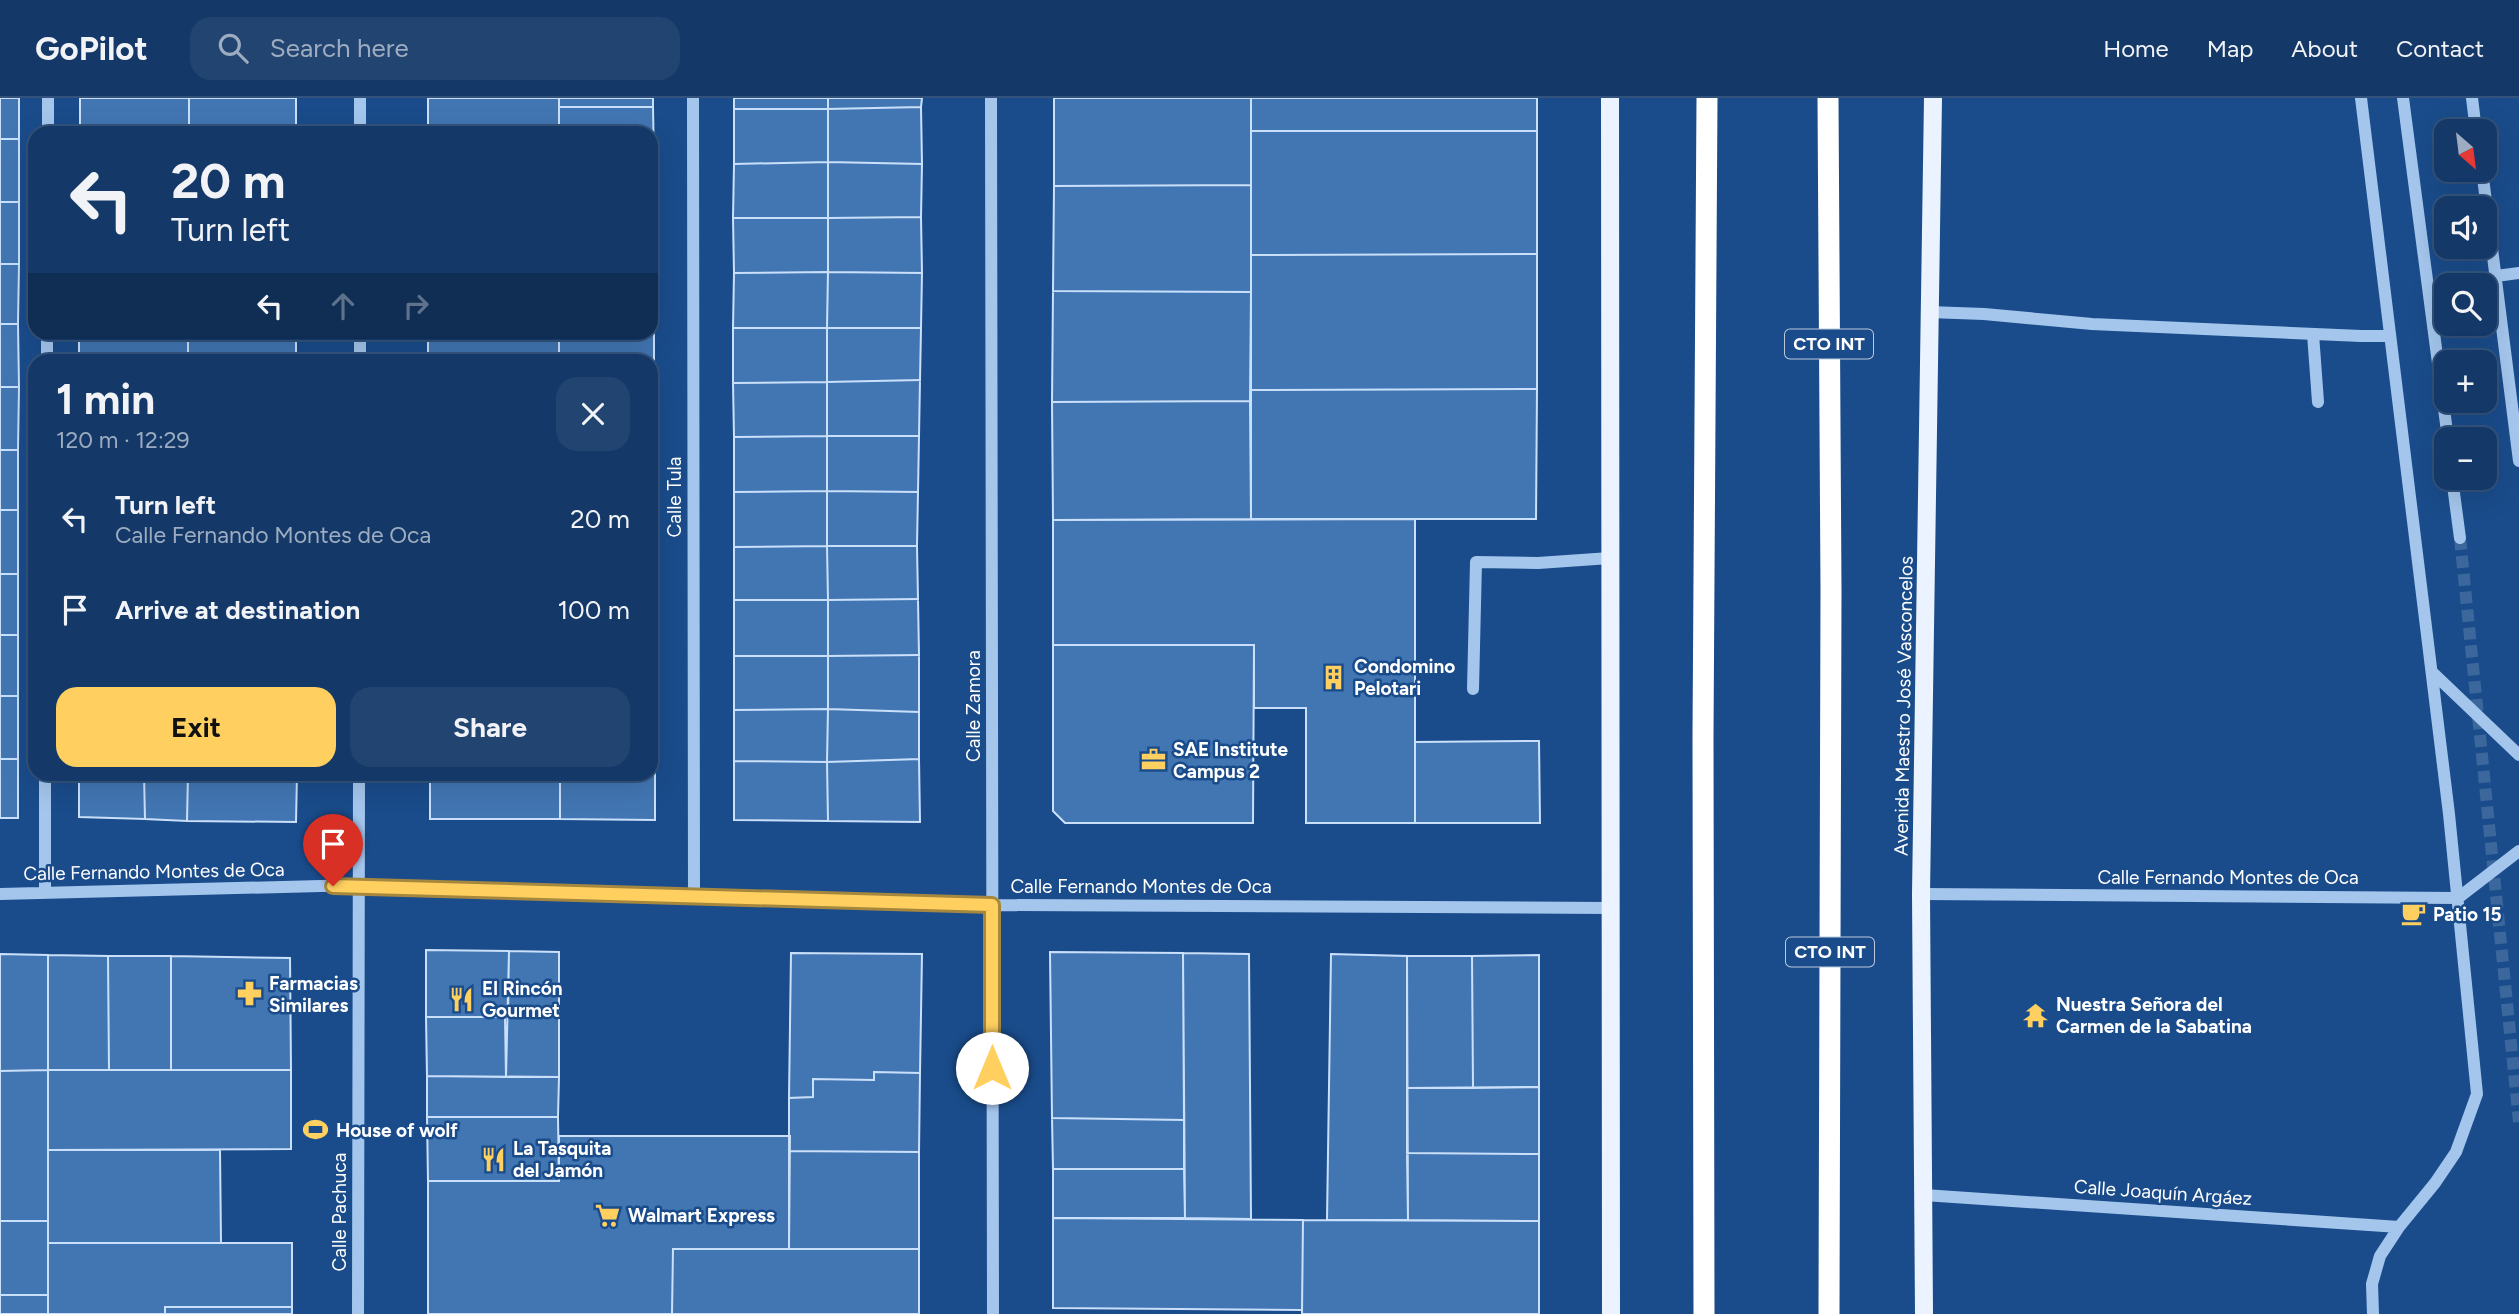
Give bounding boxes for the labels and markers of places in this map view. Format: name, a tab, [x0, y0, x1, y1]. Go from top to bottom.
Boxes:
place label: Condomino Pelotari	[1354, 655, 1455, 700]
building icon: Condomino Pelotari	[1320, 663, 1348, 691]
place label: SAE Institute Campus 2	[1173, 738, 1288, 783]
office icon: SAE Institute Campus 2	[1139, 746, 1167, 774]
pin	[303, 814, 363, 886]
cafe icon: Patio 15	[2399, 900, 2427, 928]
place label: Patio 15	[2433, 903, 2502, 926]
place label: Farmacias Similares	[269, 972, 358, 1017]
place label: El Rincón Gourmet	[482, 977, 563, 1022]
pharmacy icon: Farmacias Similares	[235, 980, 263, 1008]
restaurant icon: El Rincón Gourmet	[448, 985, 476, 1013]
place label: Nuestra Señora del Carmen de la Sabatina	[2056, 993, 2252, 1038]
temple icon: Nuestra Señora del Carmen de la Sabatina	[2022, 1001, 2050, 1029]
sports icon: House of wolf	[302, 1116, 330, 1144]
place label: House of wolf	[336, 1119, 458, 1142]
place label: La Tasquita del Jamón	[513, 1137, 611, 1182]
restaurant icon: La Tasquita del Jamón	[479, 1145, 507, 1173]
supermarket icon: Walmart Express	[594, 1201, 622, 1229]
place label: Walmart Express	[628, 1204, 775, 1227]

